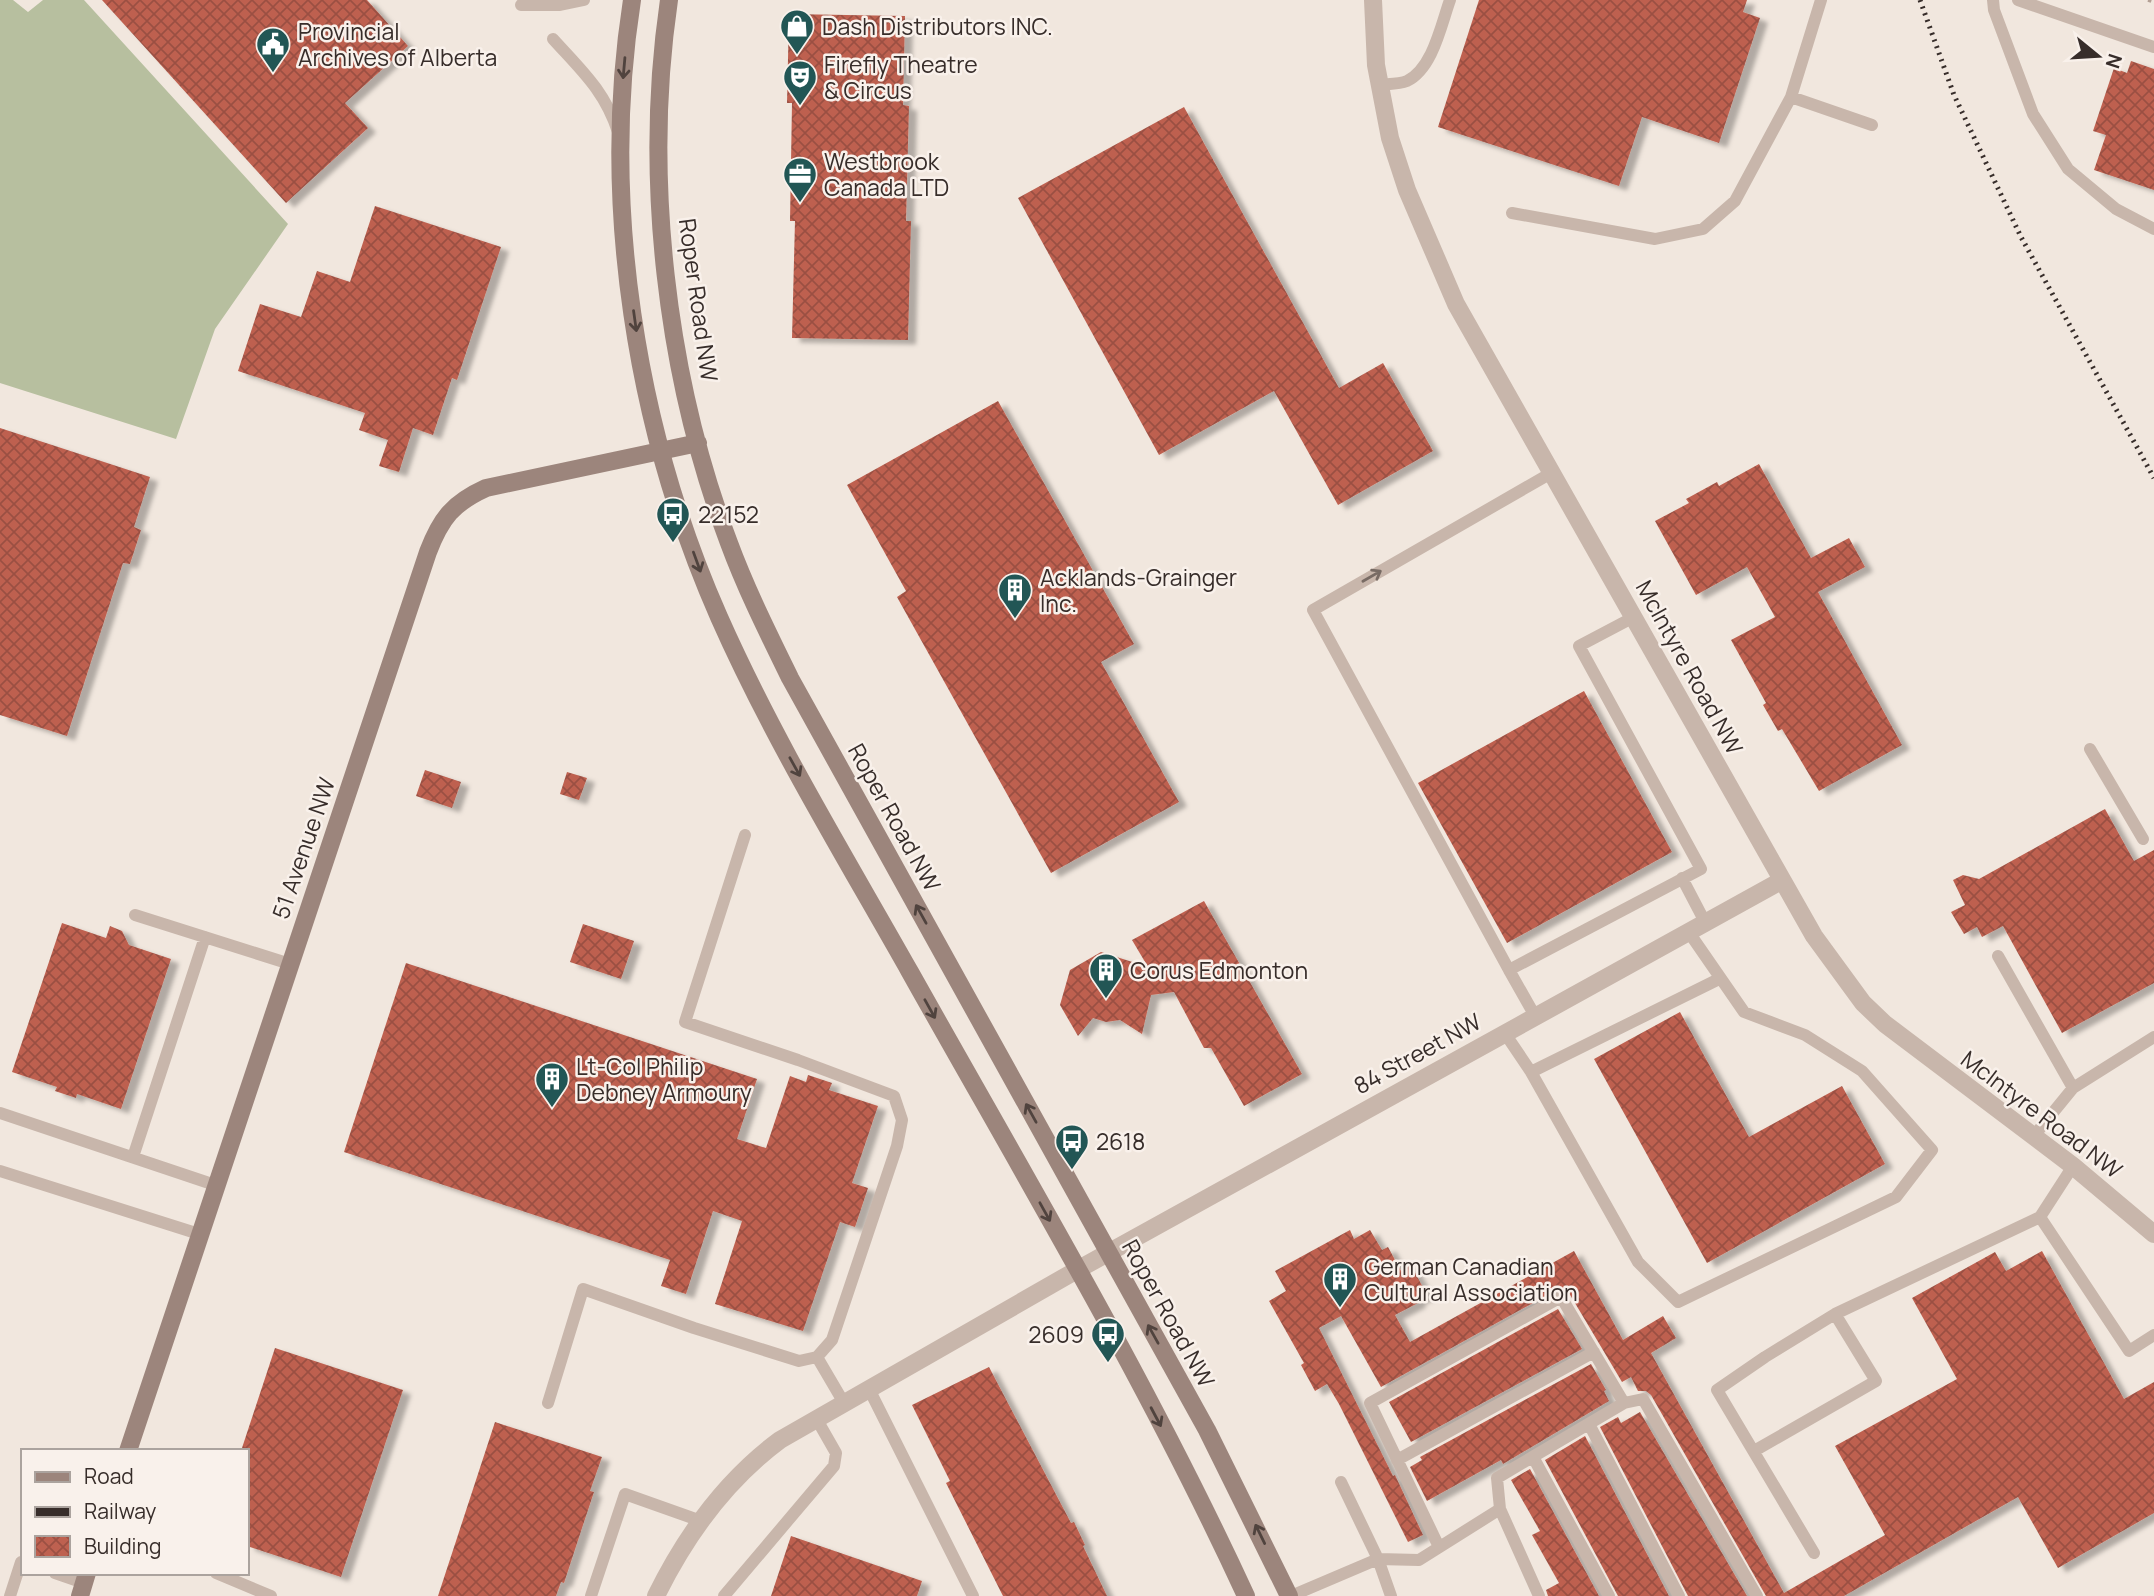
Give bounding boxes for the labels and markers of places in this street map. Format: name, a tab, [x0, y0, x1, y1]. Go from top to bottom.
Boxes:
shop icon: Dash Distributors INC.	[778, 7, 816, 56]
place label: Dash Distributors INC.	[822, 10, 1053, 42]
place label: Provincial Archives of Alberta	[298, 15, 497, 73]
public building icon: Provincial Archives of Alberta	[254, 25, 292, 74]
place label: Firefly Theatre & Circus	[824, 48, 978, 106]
theatre icon: Firefly Theatre & Circus	[781, 58, 819, 107]
place label: Westbrook Canada LTD	[824, 145, 949, 203]
office icon: Westbrook Canada LTD	[781, 155, 819, 204]
bus stop icon: 22152	[654, 495, 692, 544]
place label: 22152	[698, 498, 759, 530]
place label: Acklands-Grainger Inc.	[1040, 561, 1237, 619]
building icon: Acklands-Grainger Inc.	[996, 571, 1034, 620]
building icon: Corus Edmonton	[1087, 951, 1125, 1000]
place label: Corus Edmonton	[1130, 954, 1308, 986]
place label: Lt-Col Philip Debney Armoury	[576, 1050, 752, 1108]
building icon: Lt-Col Philip Debney Armoury	[533, 1060, 571, 1109]
bus stop icon: 2618	[1053, 1122, 1091, 1171]
place label: 2618	[1096, 1125, 1145, 1157]
place label: German Canadian Cultural Association	[1364, 1250, 1578, 1308]
building icon: German Canadian Cultural Association	[1321, 1260, 1359, 1309]
bus stop icon: 2609	[1089, 1315, 1127, 1364]
place label: 2609	[1028, 1318, 1084, 1350]

